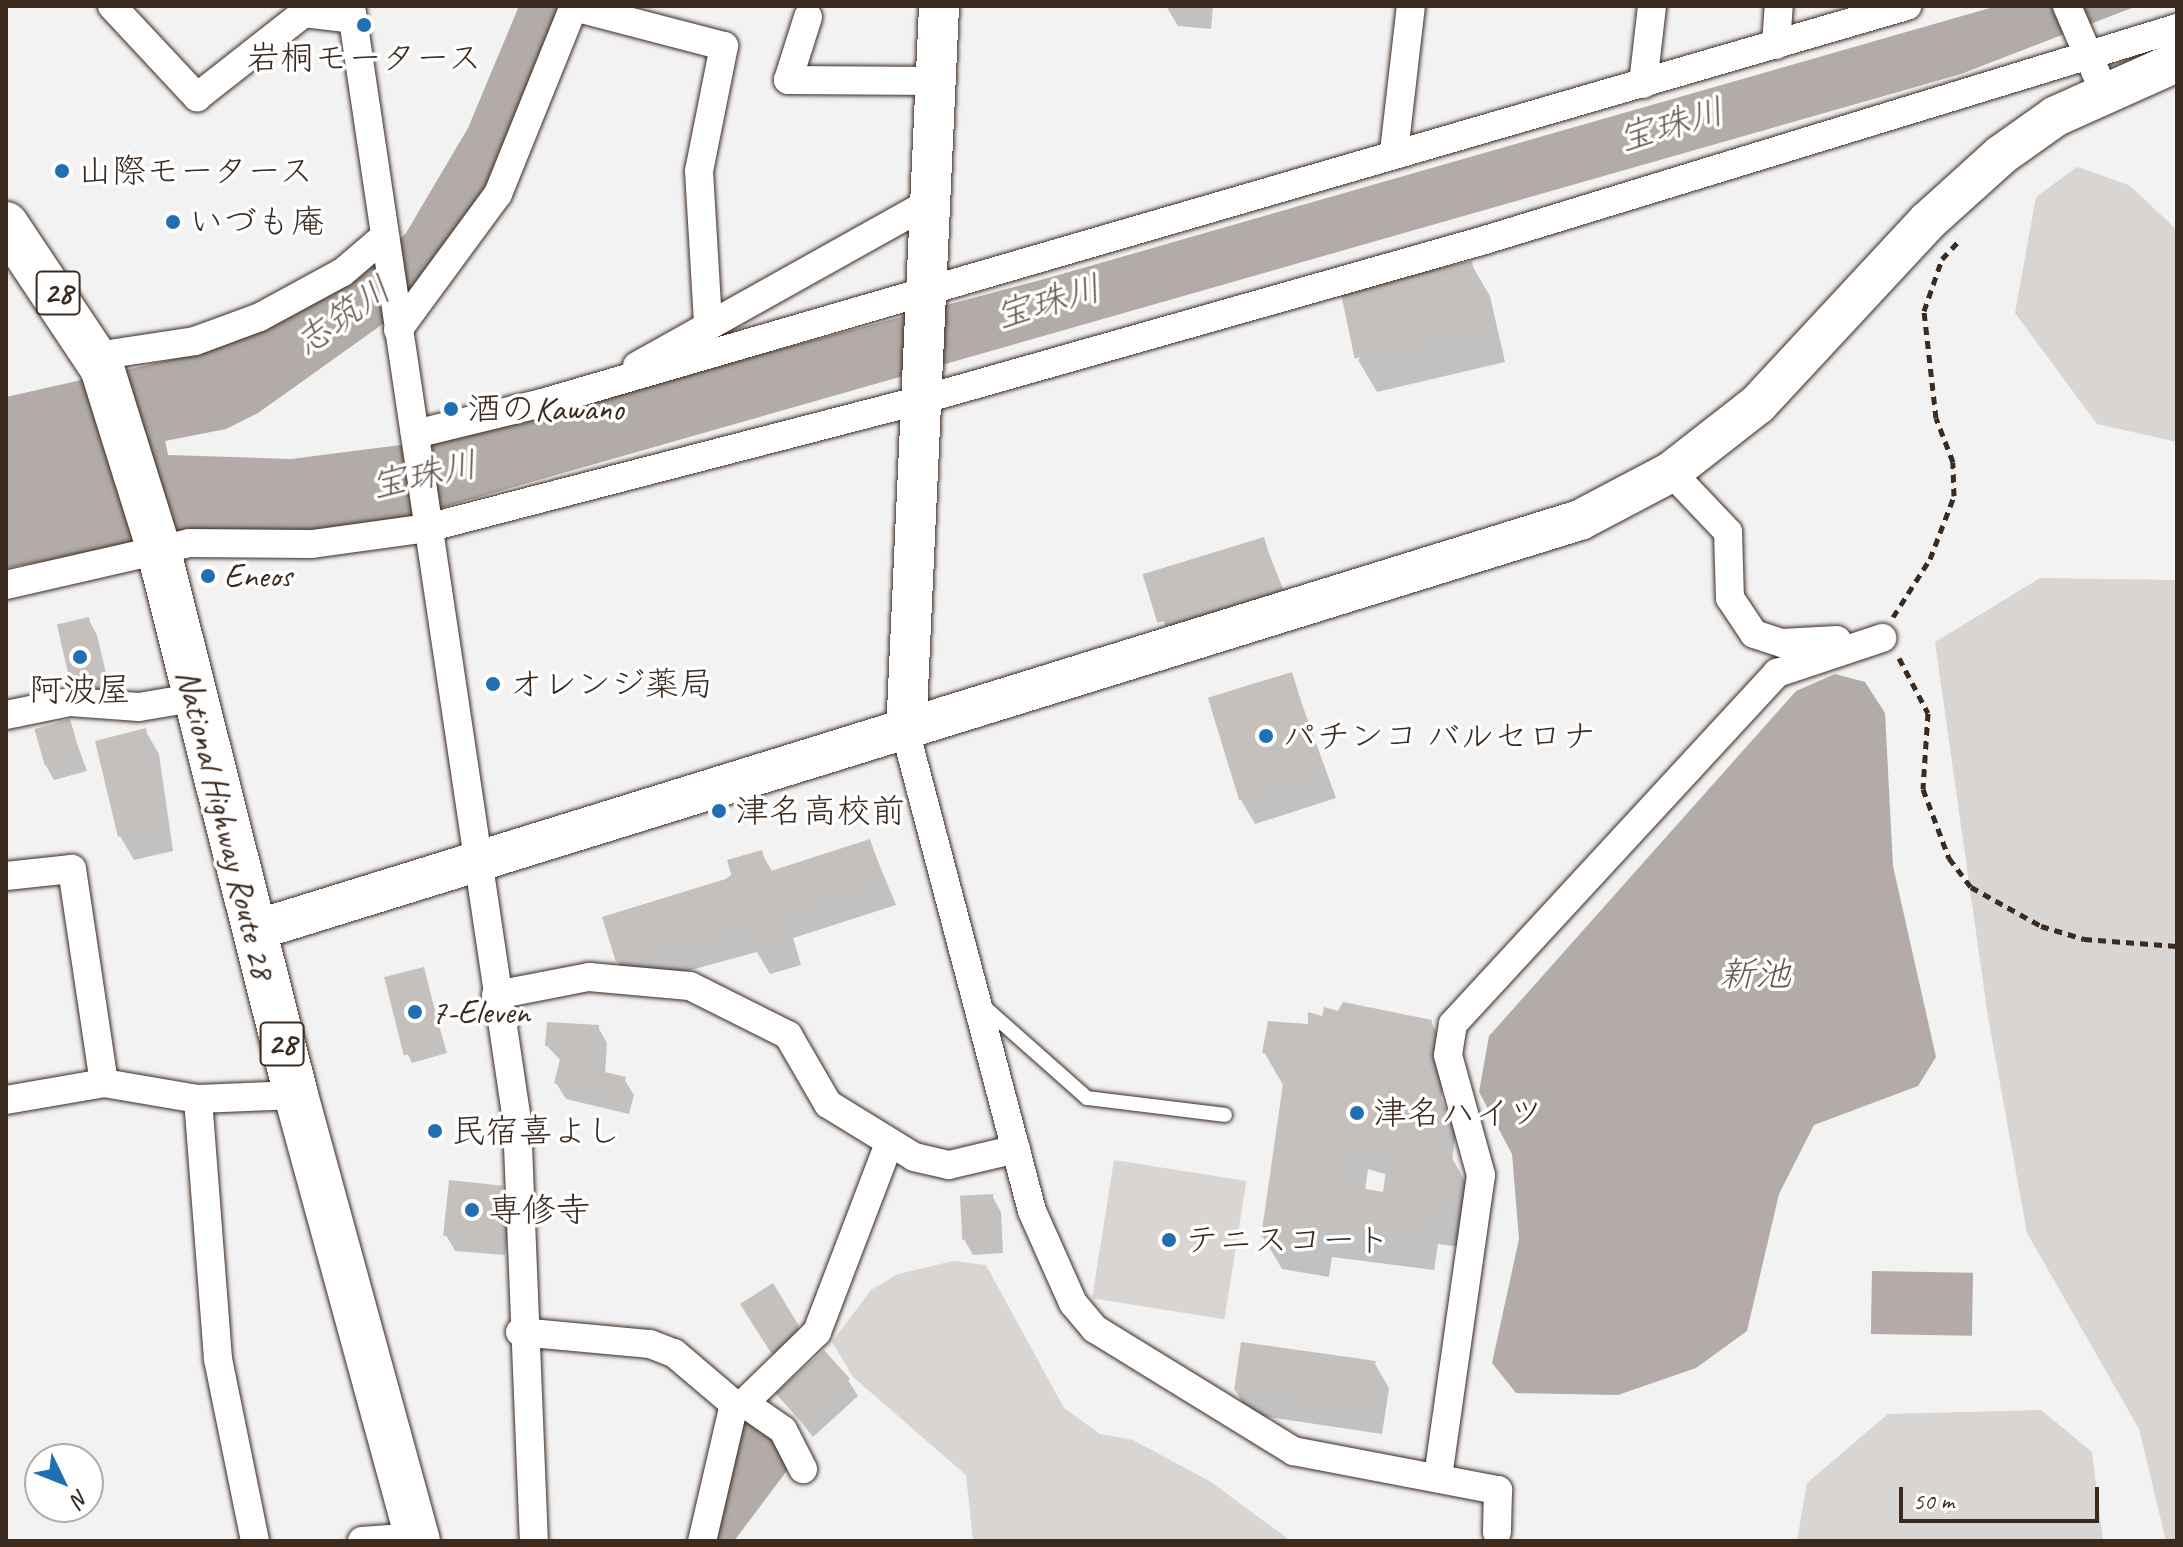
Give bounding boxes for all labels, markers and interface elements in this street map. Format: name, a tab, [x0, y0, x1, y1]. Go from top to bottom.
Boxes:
marker: 岩桐モータース	[355, 16, 373, 34]
place label: 岩桐モータース	[245, 38, 483, 78]
water label: 宝珠川	[1613, 89, 1729, 161]
place label: 山際モータース	[78, 151, 316, 191]
marker: 山際モータース	[53, 162, 71, 180]
place label: いづも庵	[189, 202, 325, 242]
marker: いづも庵	[164, 213, 182, 231]
road number: 28	[34, 265, 82, 321]
water label: 宝珠川	[990, 266, 1106, 338]
water label: 志筑川	[286, 267, 400, 365]
place label: 酒のKawano	[467, 389, 624, 429]
marker: 酒のKawano	[442, 400, 460, 418]
water label: 宝珠川	[367, 443, 481, 507]
place label: Eneos	[224, 556, 292, 596]
marker: Eneos	[199, 567, 217, 585]
marker: 阿波屋	[71, 648, 89, 666]
place label: オレンジ薬局	[509, 664, 713, 704]
street label: National Highway Route 28	[168, 665, 284, 983]
place label: 阿波屋	[29, 670, 131, 710]
marker: オレンジ薬局	[484, 675, 502, 693]
place label: パチンコ バルセロナ	[1282, 716, 1596, 756]
marker: パチンコ バルセロナ	[1257, 727, 1275, 745]
place label: 津名高校前	[735, 791, 905, 831]
marker: 津名高校前	[710, 802, 728, 820]
water label: 新池	[1719, 953, 1791, 997]
place label: 7-Eleven	[431, 992, 530, 1032]
marker: 7-Eleven	[406, 1003, 424, 1021]
road number: 28	[258, 1016, 306, 1072]
place label: 津名ハイツ	[1373, 1093, 1543, 1133]
marker: 津名ハイツ	[1348, 1104, 1366, 1122]
place label: 民宿喜よし	[451, 1111, 621, 1151]
marker: 民宿喜よし	[426, 1122, 444, 1140]
place label: 専修寺	[488, 1190, 590, 1230]
marker: 専修寺	[463, 1201, 481, 1219]
place label: テニスコート	[1185, 1220, 1389, 1260]
marker: テニスコート	[1160, 1231, 1178, 1249]
north arrow	[24, 1443, 104, 1523]
scale bar	[1903, 1471, 2103, 1521]
text: N	[65, 1483, 95, 1513]
text: 50 m	[1913, 1486, 1954, 1516]

